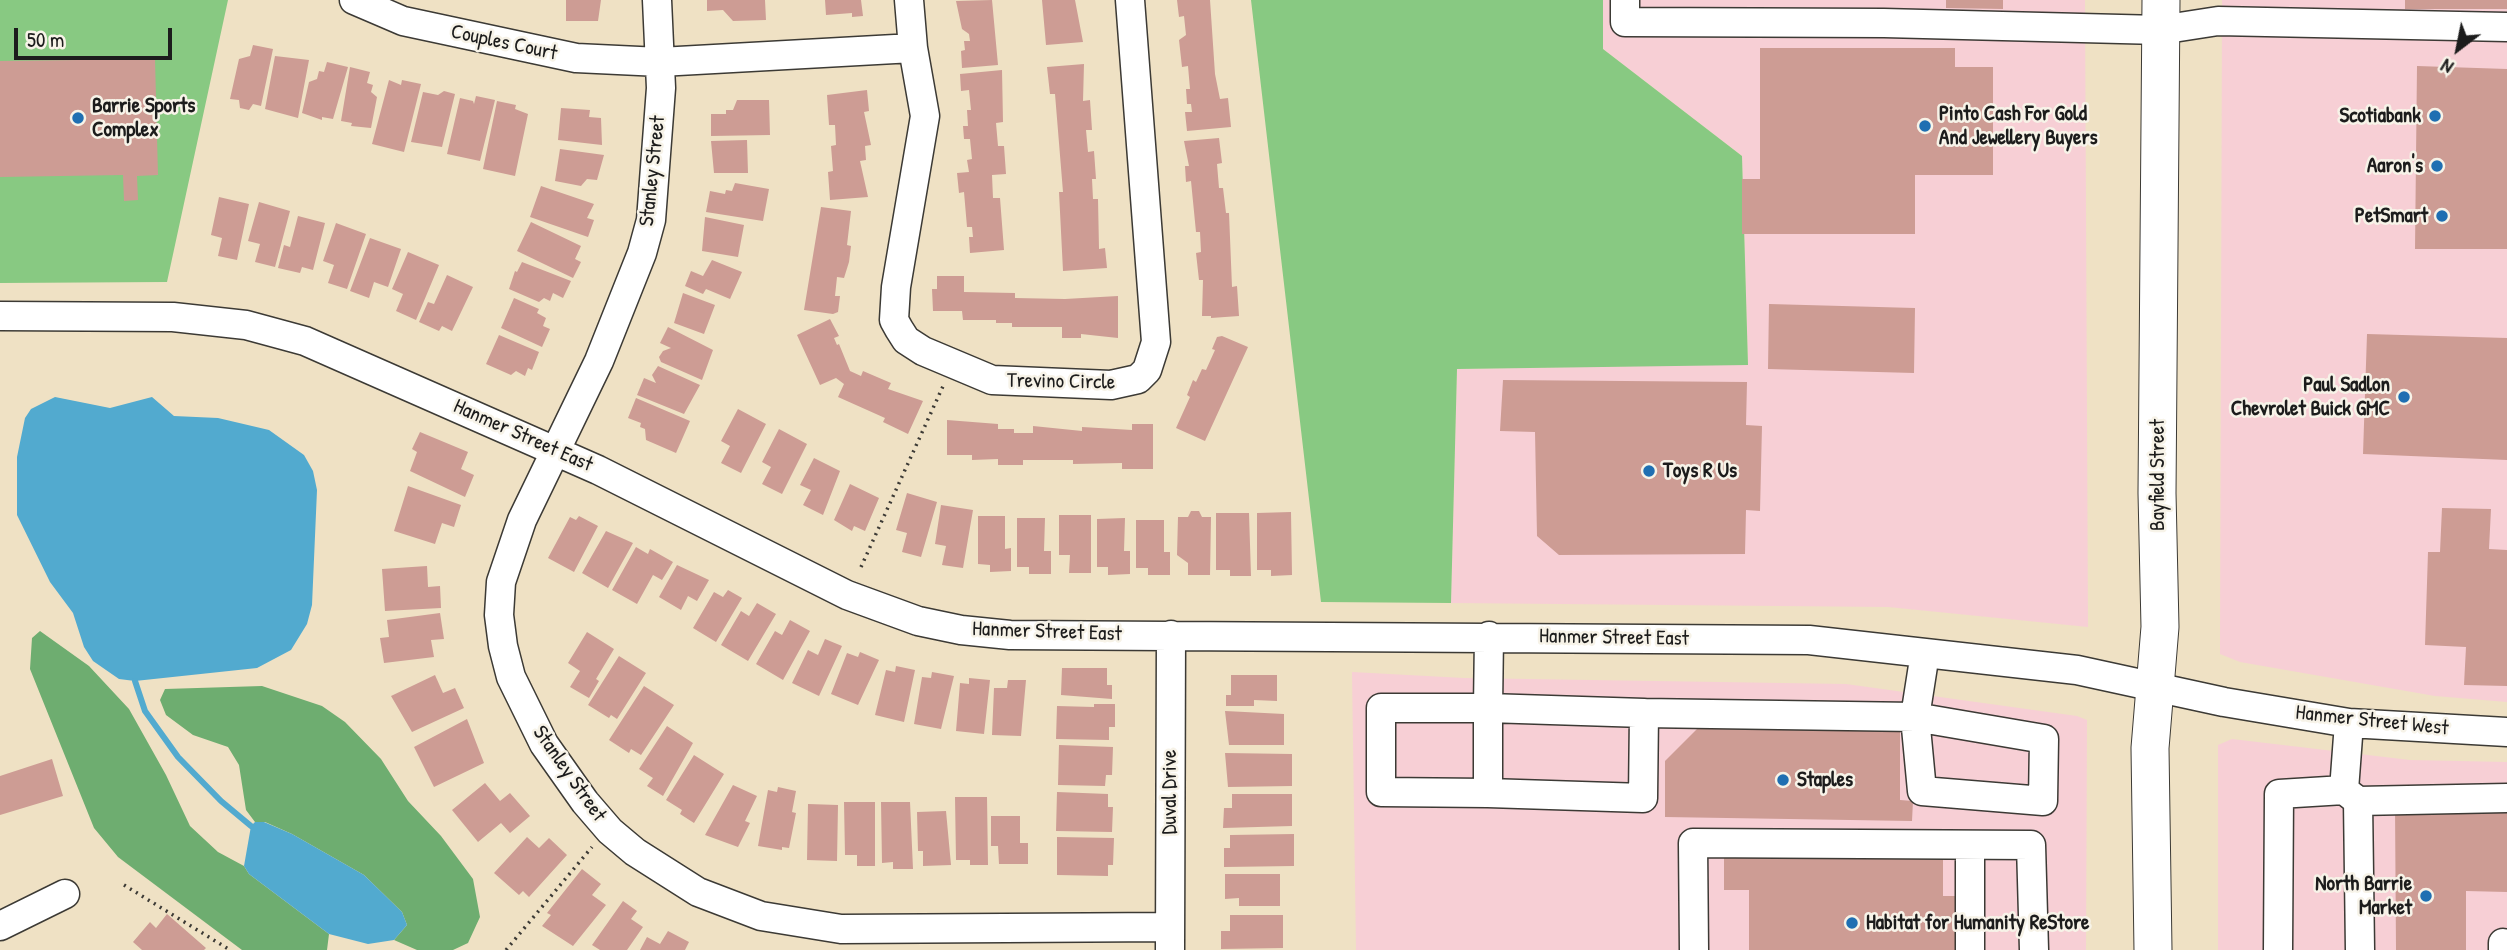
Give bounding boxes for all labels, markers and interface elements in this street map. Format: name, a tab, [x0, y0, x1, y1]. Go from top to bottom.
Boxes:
scale bar	[18, 14, 175, 58]
north arrow	[2423, 14, 2493, 84]
street label: Couples Court	[449, 19, 559, 67]
text: 50 m	[27, 25, 64, 54]
text: N	[2436, 53, 2458, 81]
place label: Barrie Sports Complex	[92, 93, 195, 143]
place label: Pinto Cash For Gold And Jewellery Buyers	[1939, 101, 2098, 151]
place label: Scotiabank	[2339, 103, 2421, 129]
marker: Scotiabank	[2427, 108, 2443, 124]
marker: Barrie Sports Complex	[70, 110, 86, 126]
street label: Stanley Street	[635, 114, 671, 228]
marker: Pinto Cash For Gold And Jewellery Buyers	[1917, 118, 1933, 134]
place label: Aaron's	[2367, 153, 2423, 179]
marker: Aaron's	[2429, 158, 2445, 174]
place label: PetSmart	[2355, 203, 2428, 229]
marker: PetSmart	[2434, 208, 2450, 224]
street label: Trevino Circle	[1007, 368, 1115, 396]
place label: Paul Sadlon Chevrolet Buick GMC	[2231, 372, 2390, 422]
marker: Paul Sadlon Chevrolet Buick GMC	[2396, 389, 2412, 405]
street label: Hanmer Street East	[450, 394, 596, 478]
street label: Bayfield Street	[2145, 419, 2171, 531]
place label: Toys R Us	[1663, 458, 1737, 484]
marker: Toys R Us	[1641, 463, 1657, 479]
street label: Hanmer Street East	[972, 617, 1122, 647]
street label: Hanmer Street East	[1539, 624, 1689, 652]
street label: Hanmer Street West	[2294, 700, 2450, 742]
street label: Stanley Street	[527, 721, 611, 827]
street label: Duval Drive	[1157, 750, 1183, 834]
place label: Staples	[1797, 767, 1853, 793]
marker: Staples	[1775, 772, 1791, 788]
place label: North Barrie Market	[2315, 871, 2412, 921]
marker: North Barrie Market	[2418, 888, 2434, 904]
place label: Habitat for Humanity ReStore	[1866, 910, 2089, 936]
marker: Habitat for Humanity ReStore	[1844, 915, 1860, 931]

